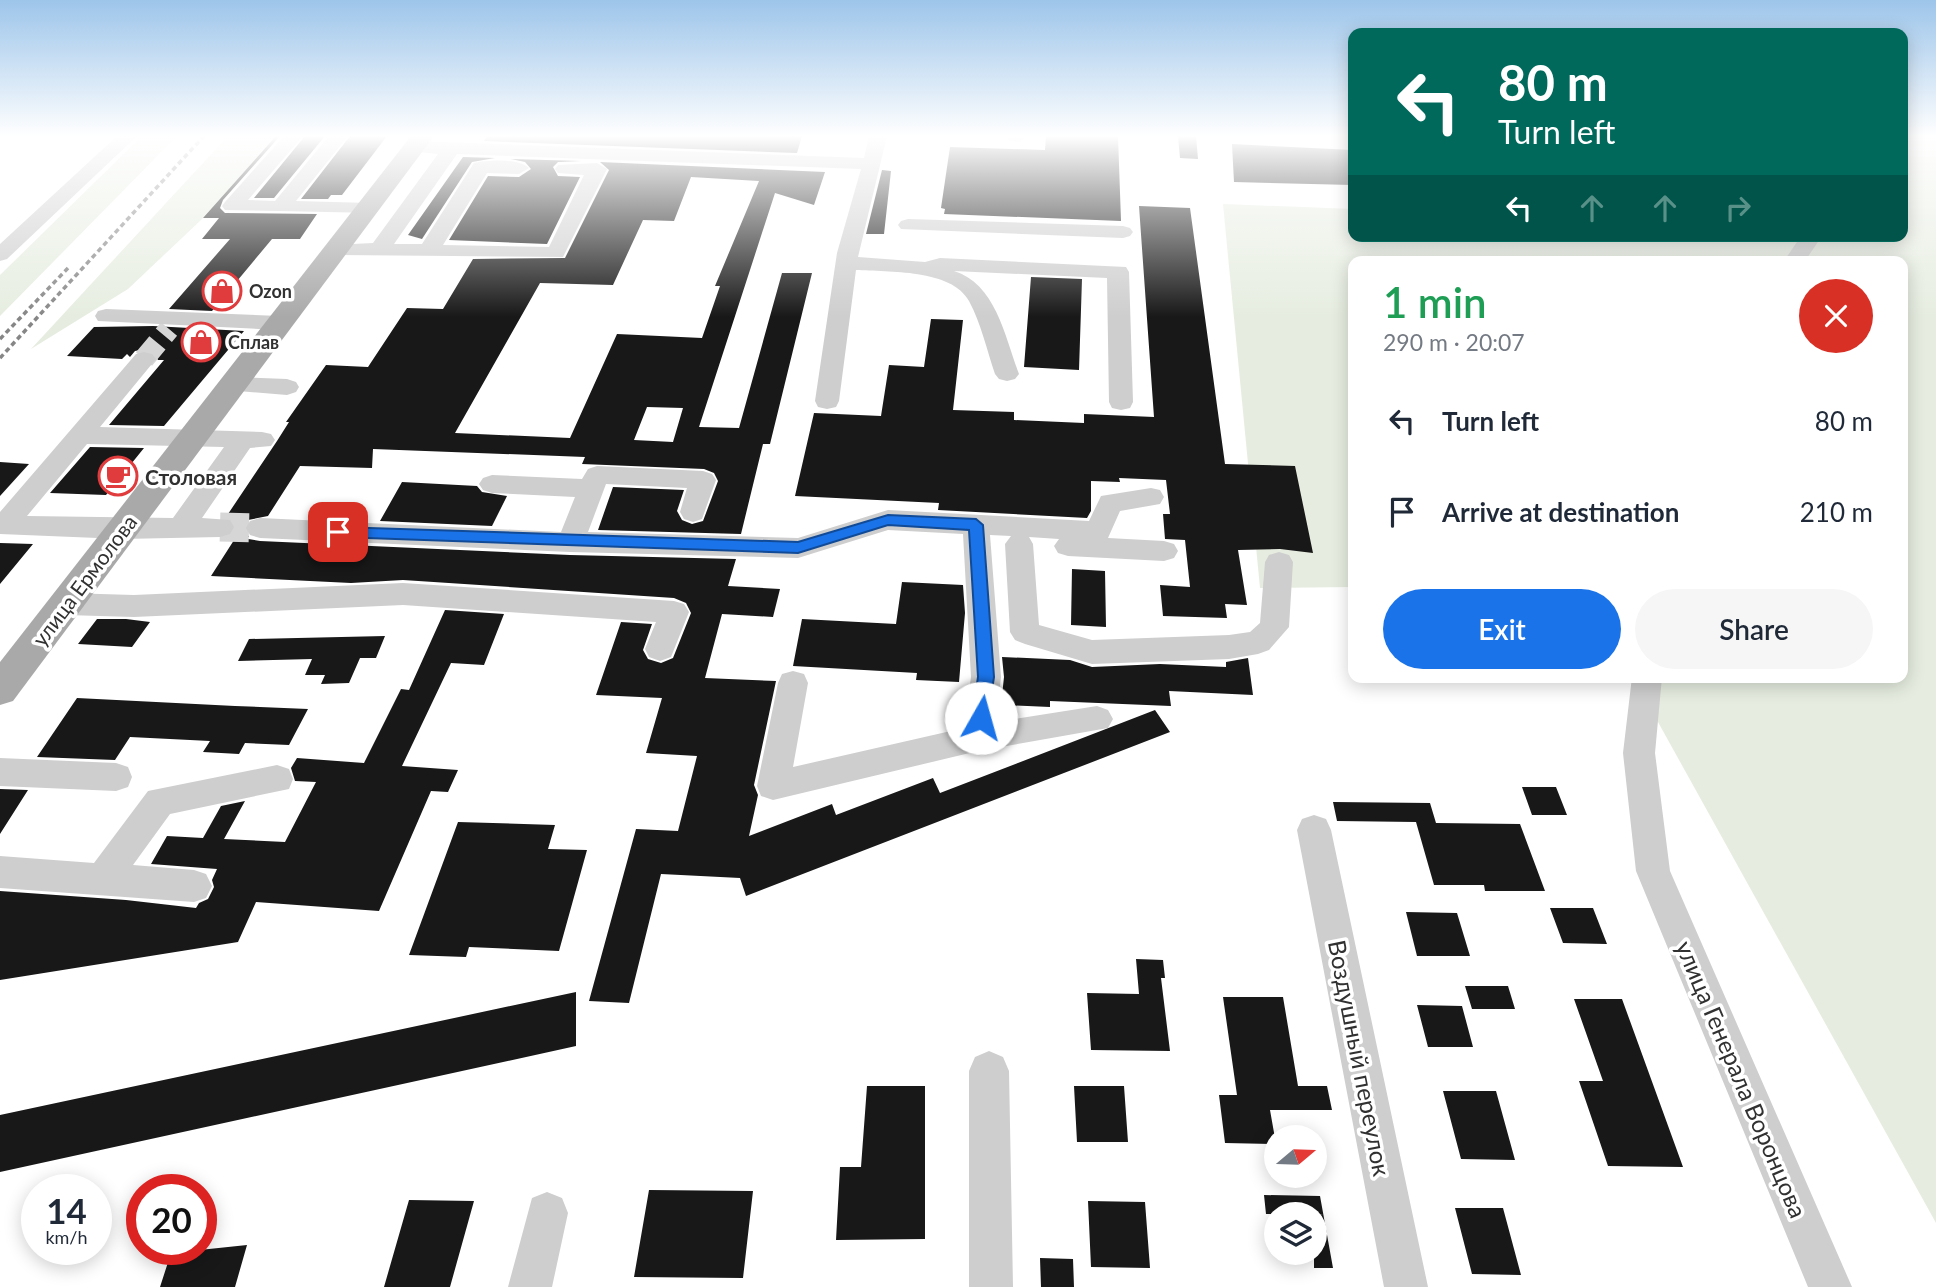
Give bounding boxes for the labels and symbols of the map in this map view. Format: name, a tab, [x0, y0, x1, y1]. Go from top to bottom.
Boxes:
shop icon: Ozon	[201, 270, 243, 312]
place label: Ozon	[249, 280, 292, 302]
shop icon: Сплав	[180, 321, 222, 363]
place label: Сплав	[228, 331, 279, 353]
cafe icon: Столовая	[97, 455, 139, 497]
place label: Столовая	[145, 464, 237, 489]
pin	[308, 502, 368, 562]
street label: улица Ермолова	[27, 509, 141, 651]
position arrow	[944, 681, 1018, 755]
street label: улица Генерала Воронцова	[1670, 936, 1814, 1222]
street label: Воздушный переулок	[1323, 937, 1397, 1179]
north arrow	[1264, 1125, 1326, 1188]
speed limit sign: 20	[126, 1174, 217, 1265]

